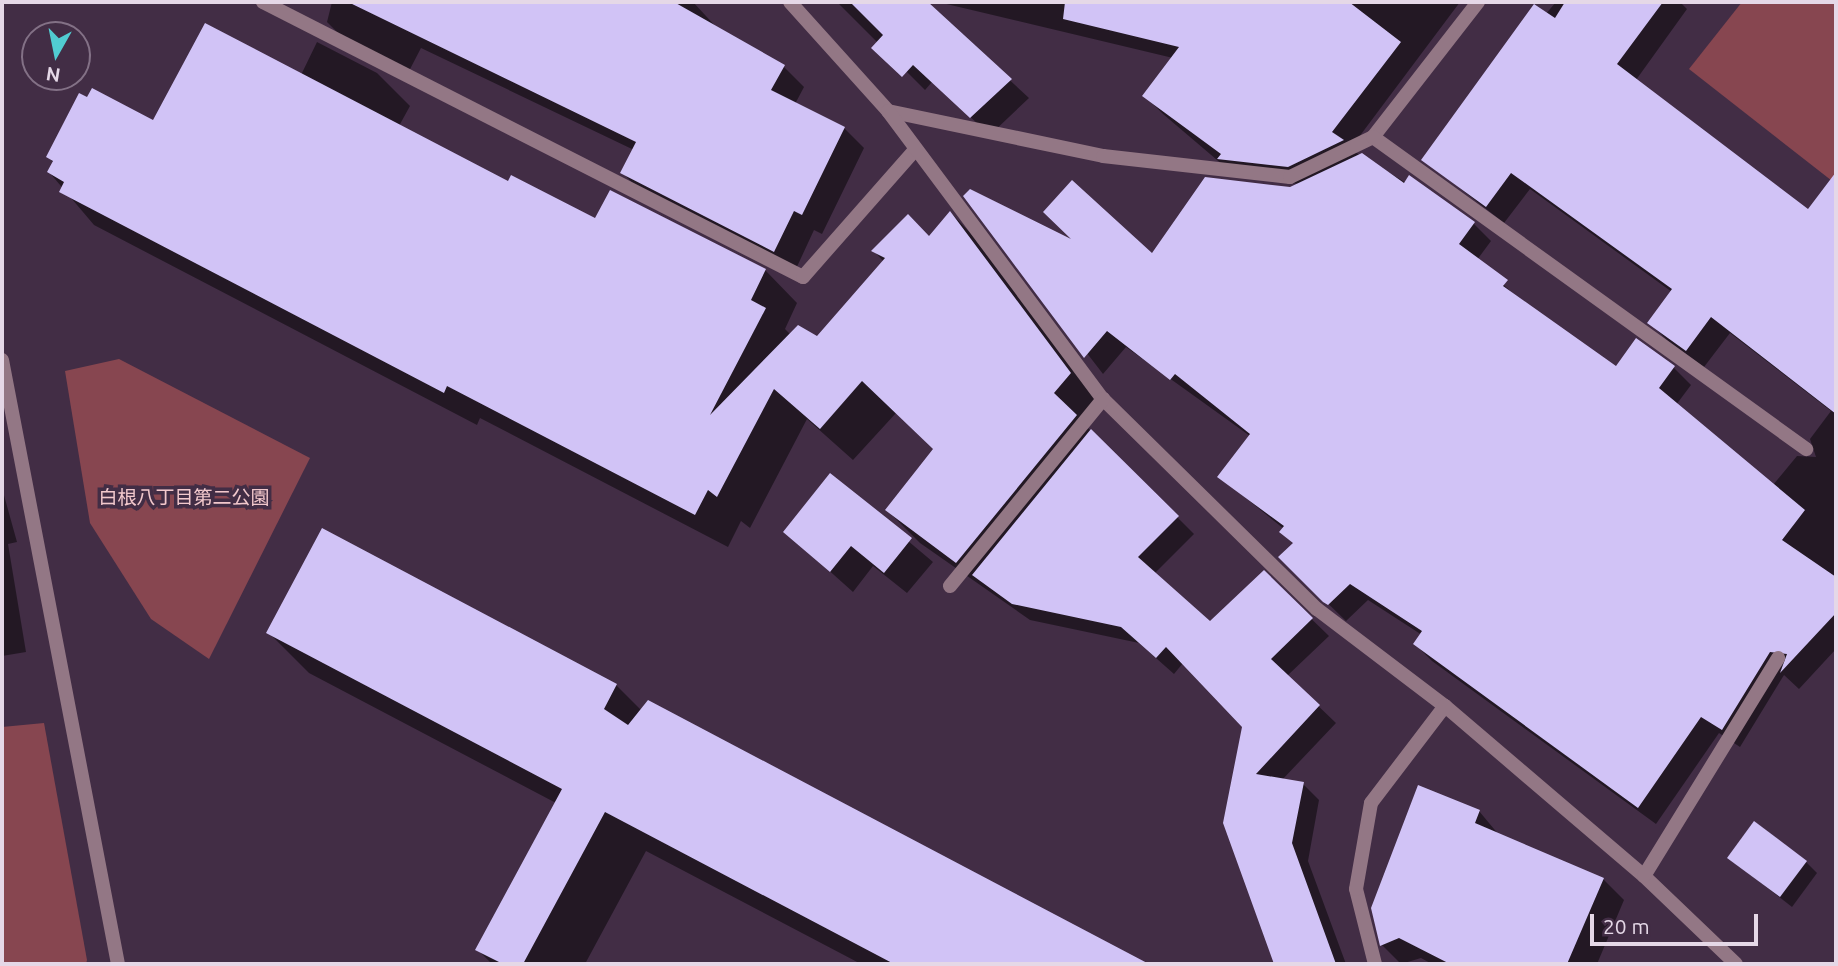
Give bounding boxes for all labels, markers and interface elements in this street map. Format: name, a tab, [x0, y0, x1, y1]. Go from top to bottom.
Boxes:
north arrow	[21, 21, 91, 91]
text: N	[44, 63, 62, 87]
park label: 白根八丁目第二公園	[99, 487, 269, 509]
scale bar	[1593, 900, 1761, 944]
text: 20 m	[1603, 914, 1650, 938]

